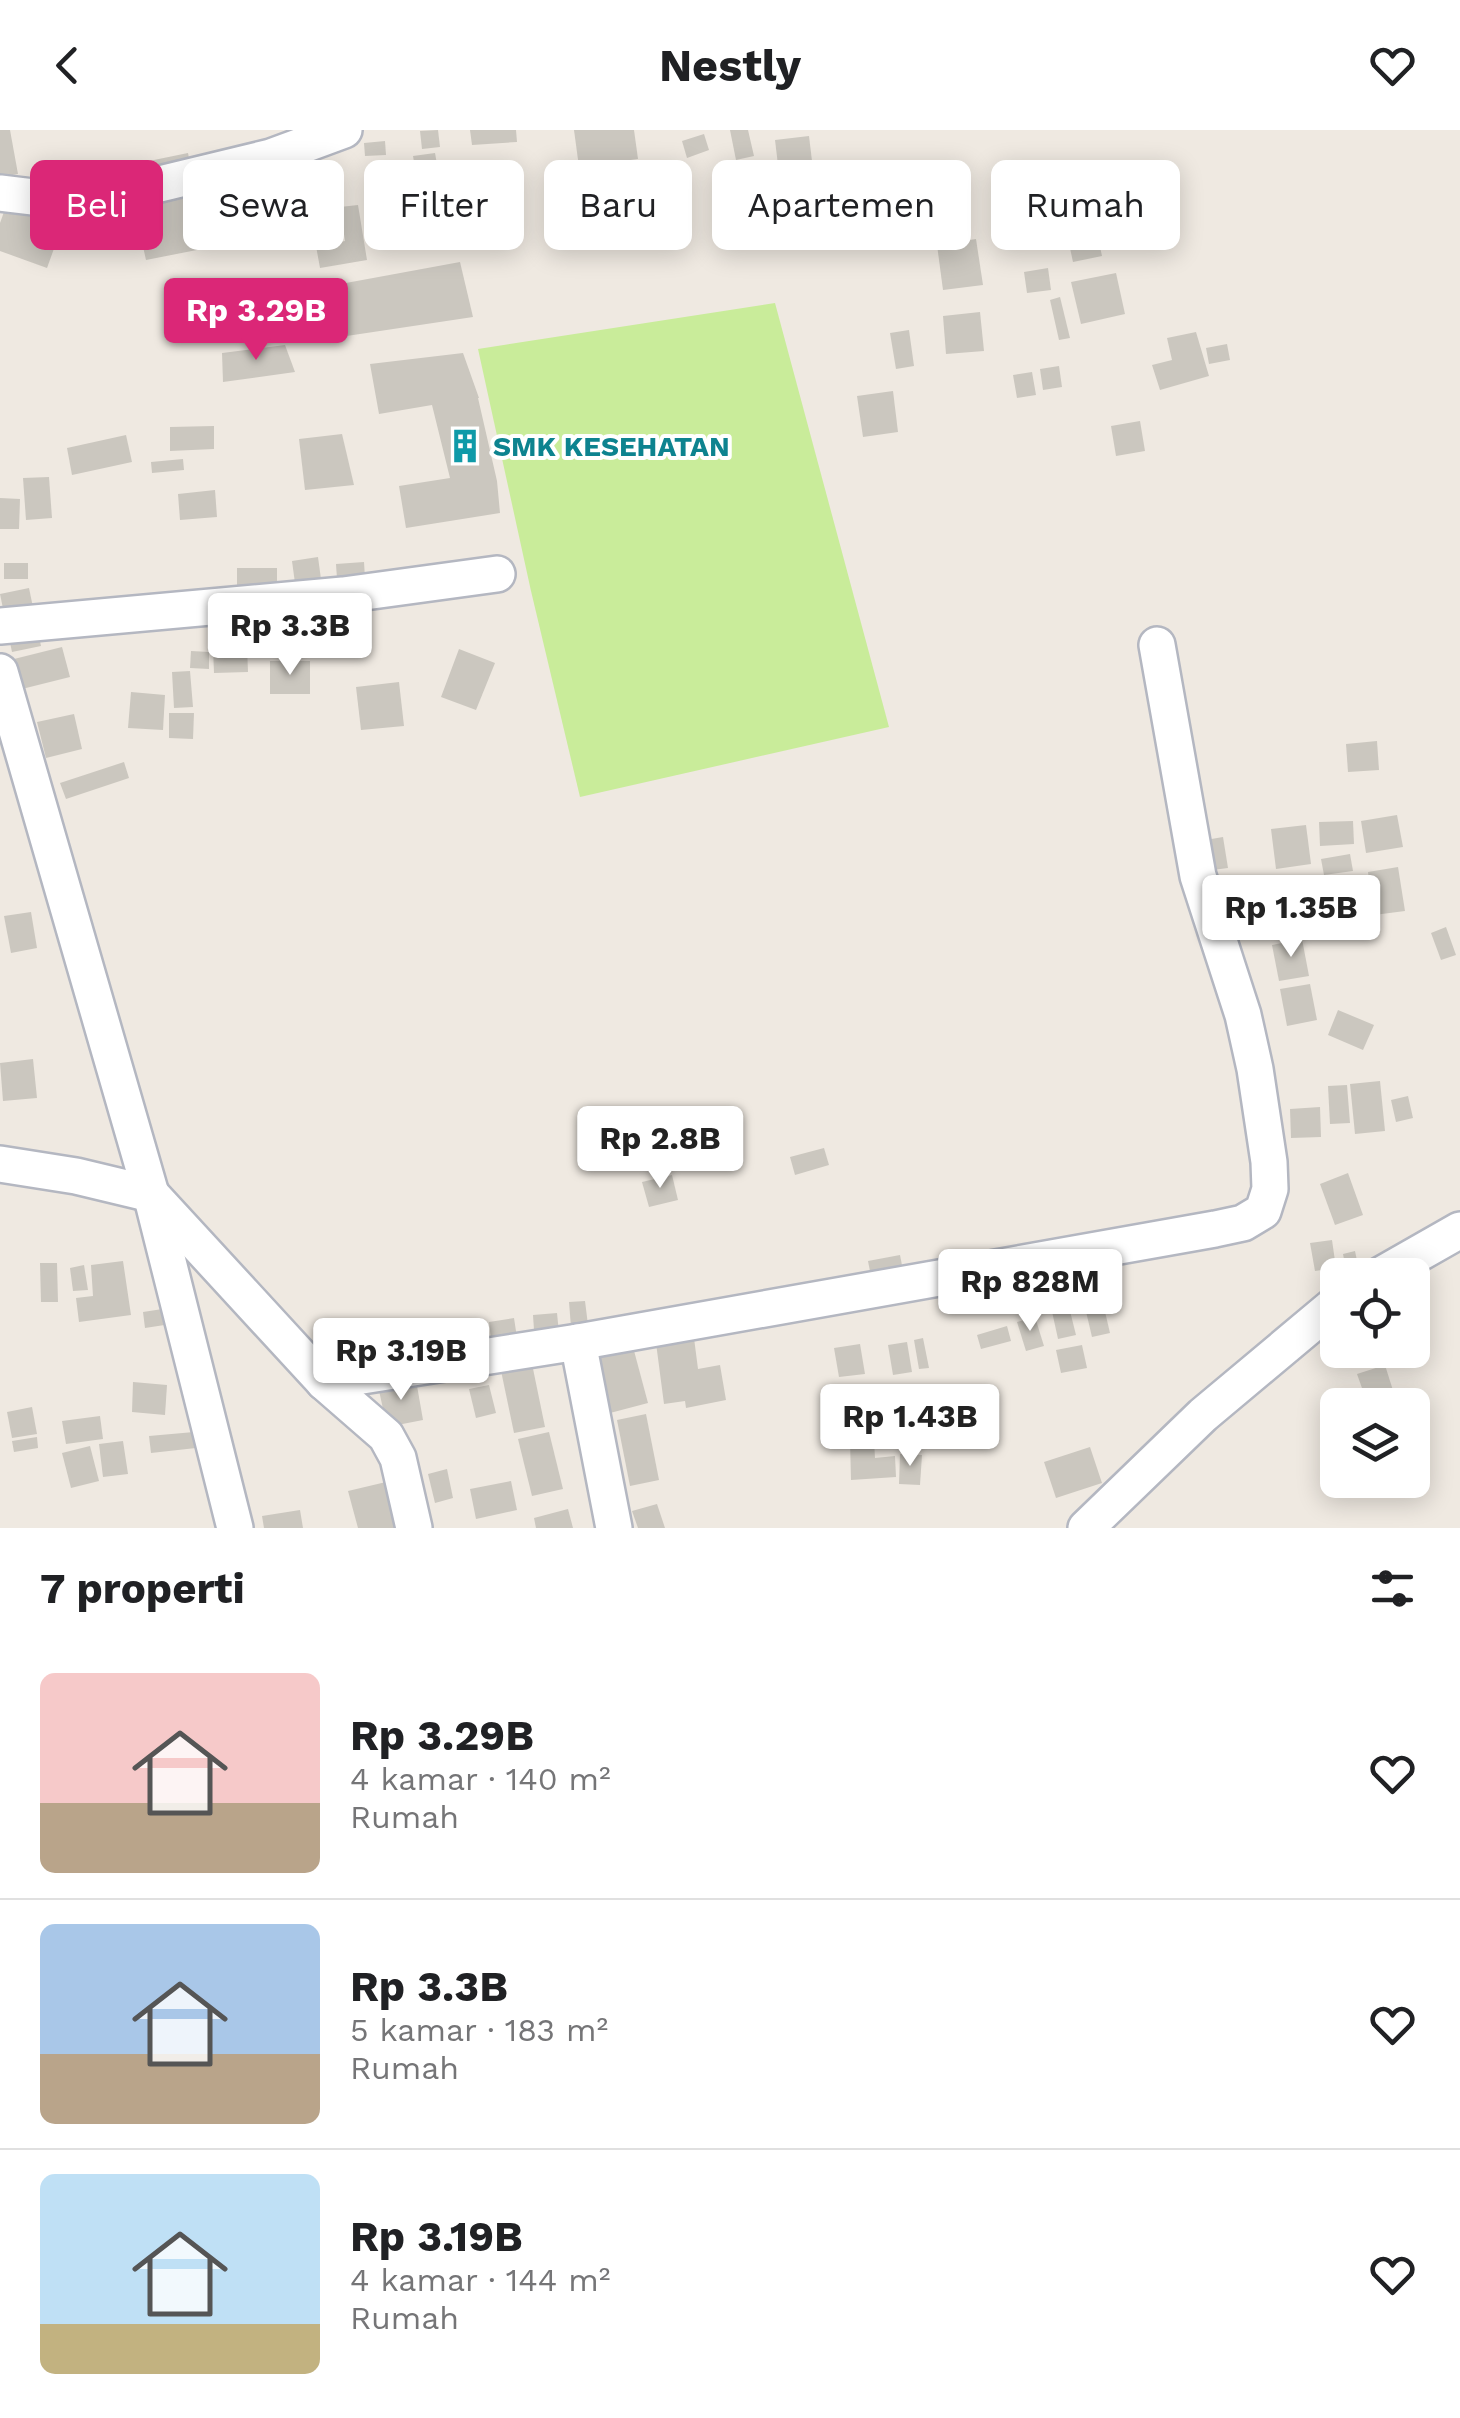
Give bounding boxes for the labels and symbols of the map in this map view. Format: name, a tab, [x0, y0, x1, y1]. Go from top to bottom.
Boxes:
pin: Rp 3.29B	[153, 278, 359, 363]
building icon: SMK KESEHATAN	[446, 427, 484, 465]
place label: SMK KESEHATAN	[493, 430, 730, 463]
pin: Rp 3.3B	[198, 593, 382, 678]
pin: Rp 1.35B	[1188, 875, 1394, 960]
pin: Rp 2.8B	[568, 1106, 752, 1191]
pin: Rp 828M	[938, 1249, 1122, 1334]
pin: Rp 3.19B	[298, 1318, 504, 1403]
pin: Rp 1.43B	[807, 1384, 1013, 1469]

